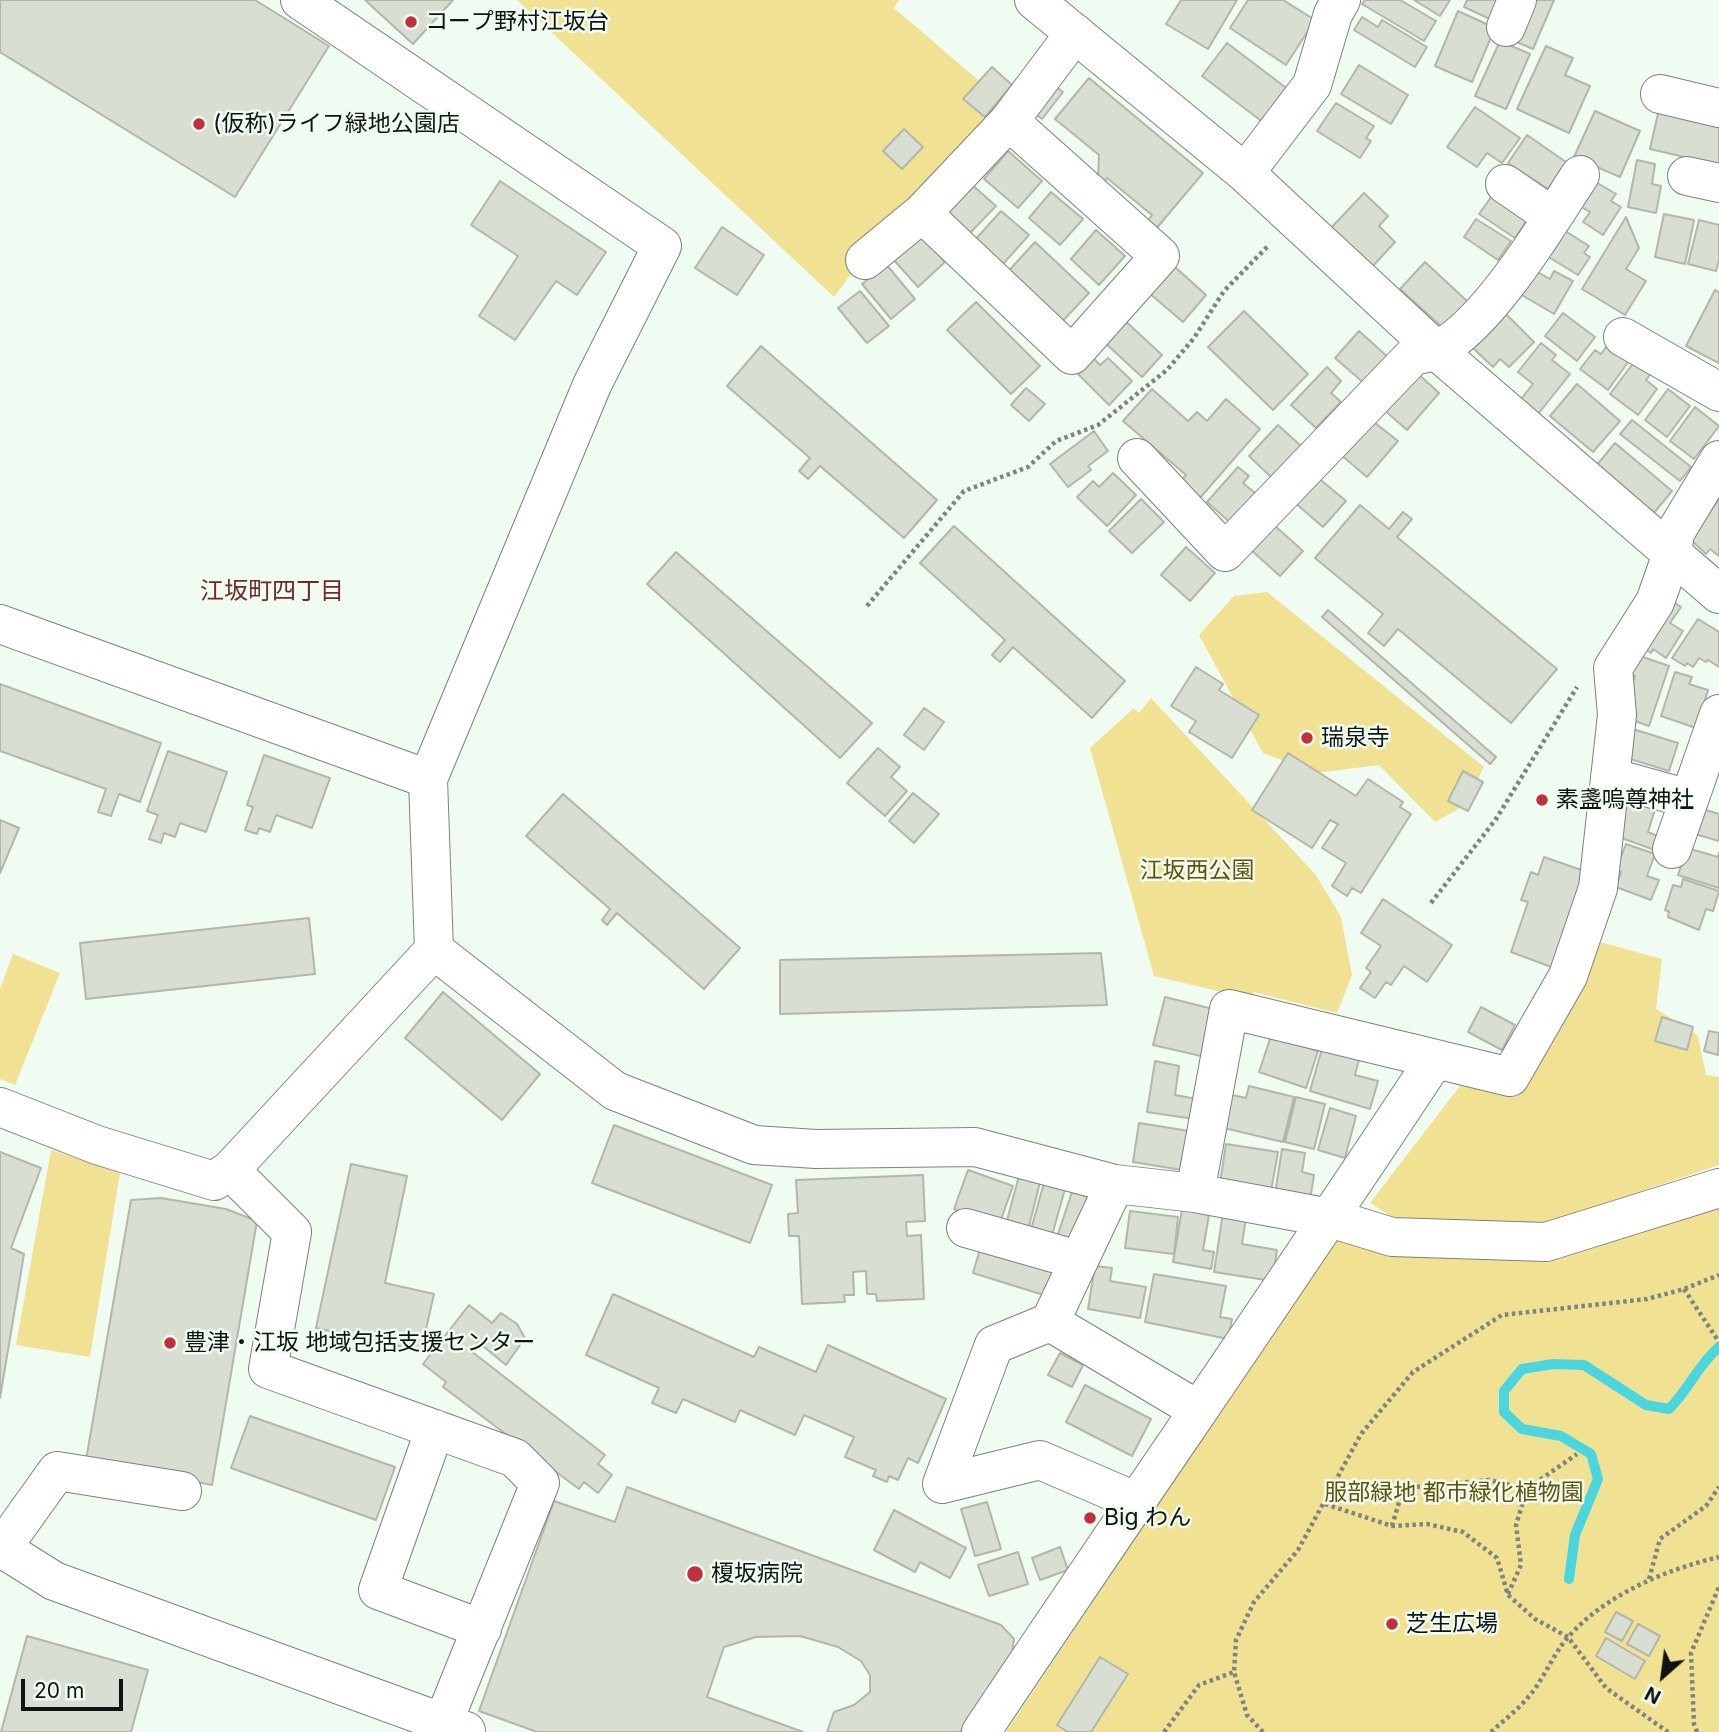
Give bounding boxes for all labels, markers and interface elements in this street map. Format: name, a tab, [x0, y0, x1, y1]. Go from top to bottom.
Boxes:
place label: コープ野村江坂台	[425, 8, 609, 36]
marker: コープ野村江坂台	[403, 14, 419, 30]
place label: (仮称)ライフ緑地公園店	[213, 110, 460, 138]
marker: (仮称)ライフ緑地公園店	[191, 116, 207, 132]
district label: 江坂町四丁目	[200, 578, 344, 606]
place label: 瑞泉寺	[1321, 724, 1390, 752]
marker: 瑞泉寺	[1299, 730, 1315, 746]
place label: 素盞嗚尊神社	[1556, 786, 1694, 814]
marker: 素盞嗚尊神社	[1534, 792, 1550, 808]
park label: 江坂西公園	[1140, 857, 1254, 885]
place label: 豊津・江坂 地域包括支援センター	[184, 1329, 535, 1357]
marker: 豊津・江坂 地域包括支援センター	[162, 1335, 178, 1351]
park label: 服部緑地 都市緑化植物園	[1324, 1479, 1584, 1507]
place label: Big わん	[1104, 1504, 1191, 1532]
marker: Big わん	[1082, 1510, 1098, 1526]
place label: 榎坂病院	[711, 1560, 803, 1588]
marker: 榎坂病院	[685, 1564, 705, 1584]
place label: 芝生広場	[1406, 1610, 1498, 1638]
marker: 芝生広場	[1384, 1616, 1400, 1632]
north arrow	[1628, 1641, 1698, 1711]
scale bar	[24, 1666, 126, 1710]
text: 20 m	[34, 1678, 84, 1703]
text: N	[1641, 1681, 1665, 1709]

